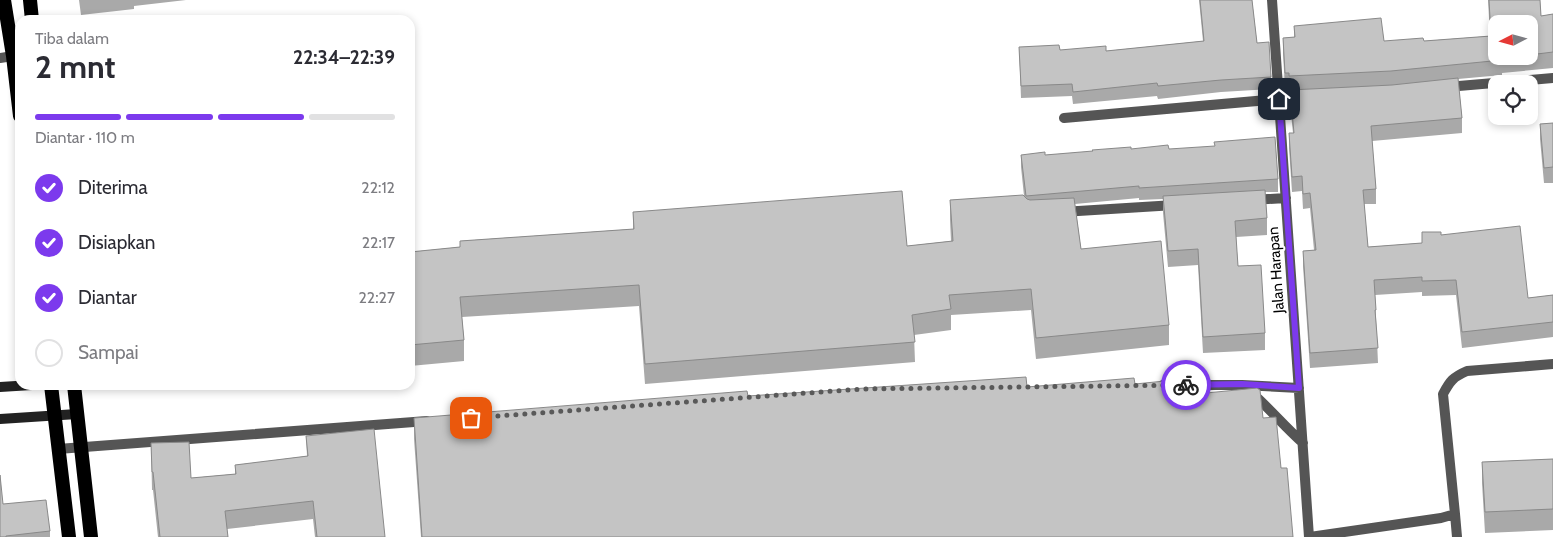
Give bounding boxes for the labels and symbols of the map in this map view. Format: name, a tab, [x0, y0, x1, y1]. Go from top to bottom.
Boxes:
north arrow	[1488, 15, 1538, 65]
pin	[1258, 78, 1300, 120]
street label: Jalan Harapan	[1264, 226, 1288, 315]
courier	[1161, 360, 1211, 410]
pin	[450, 397, 492, 439]

